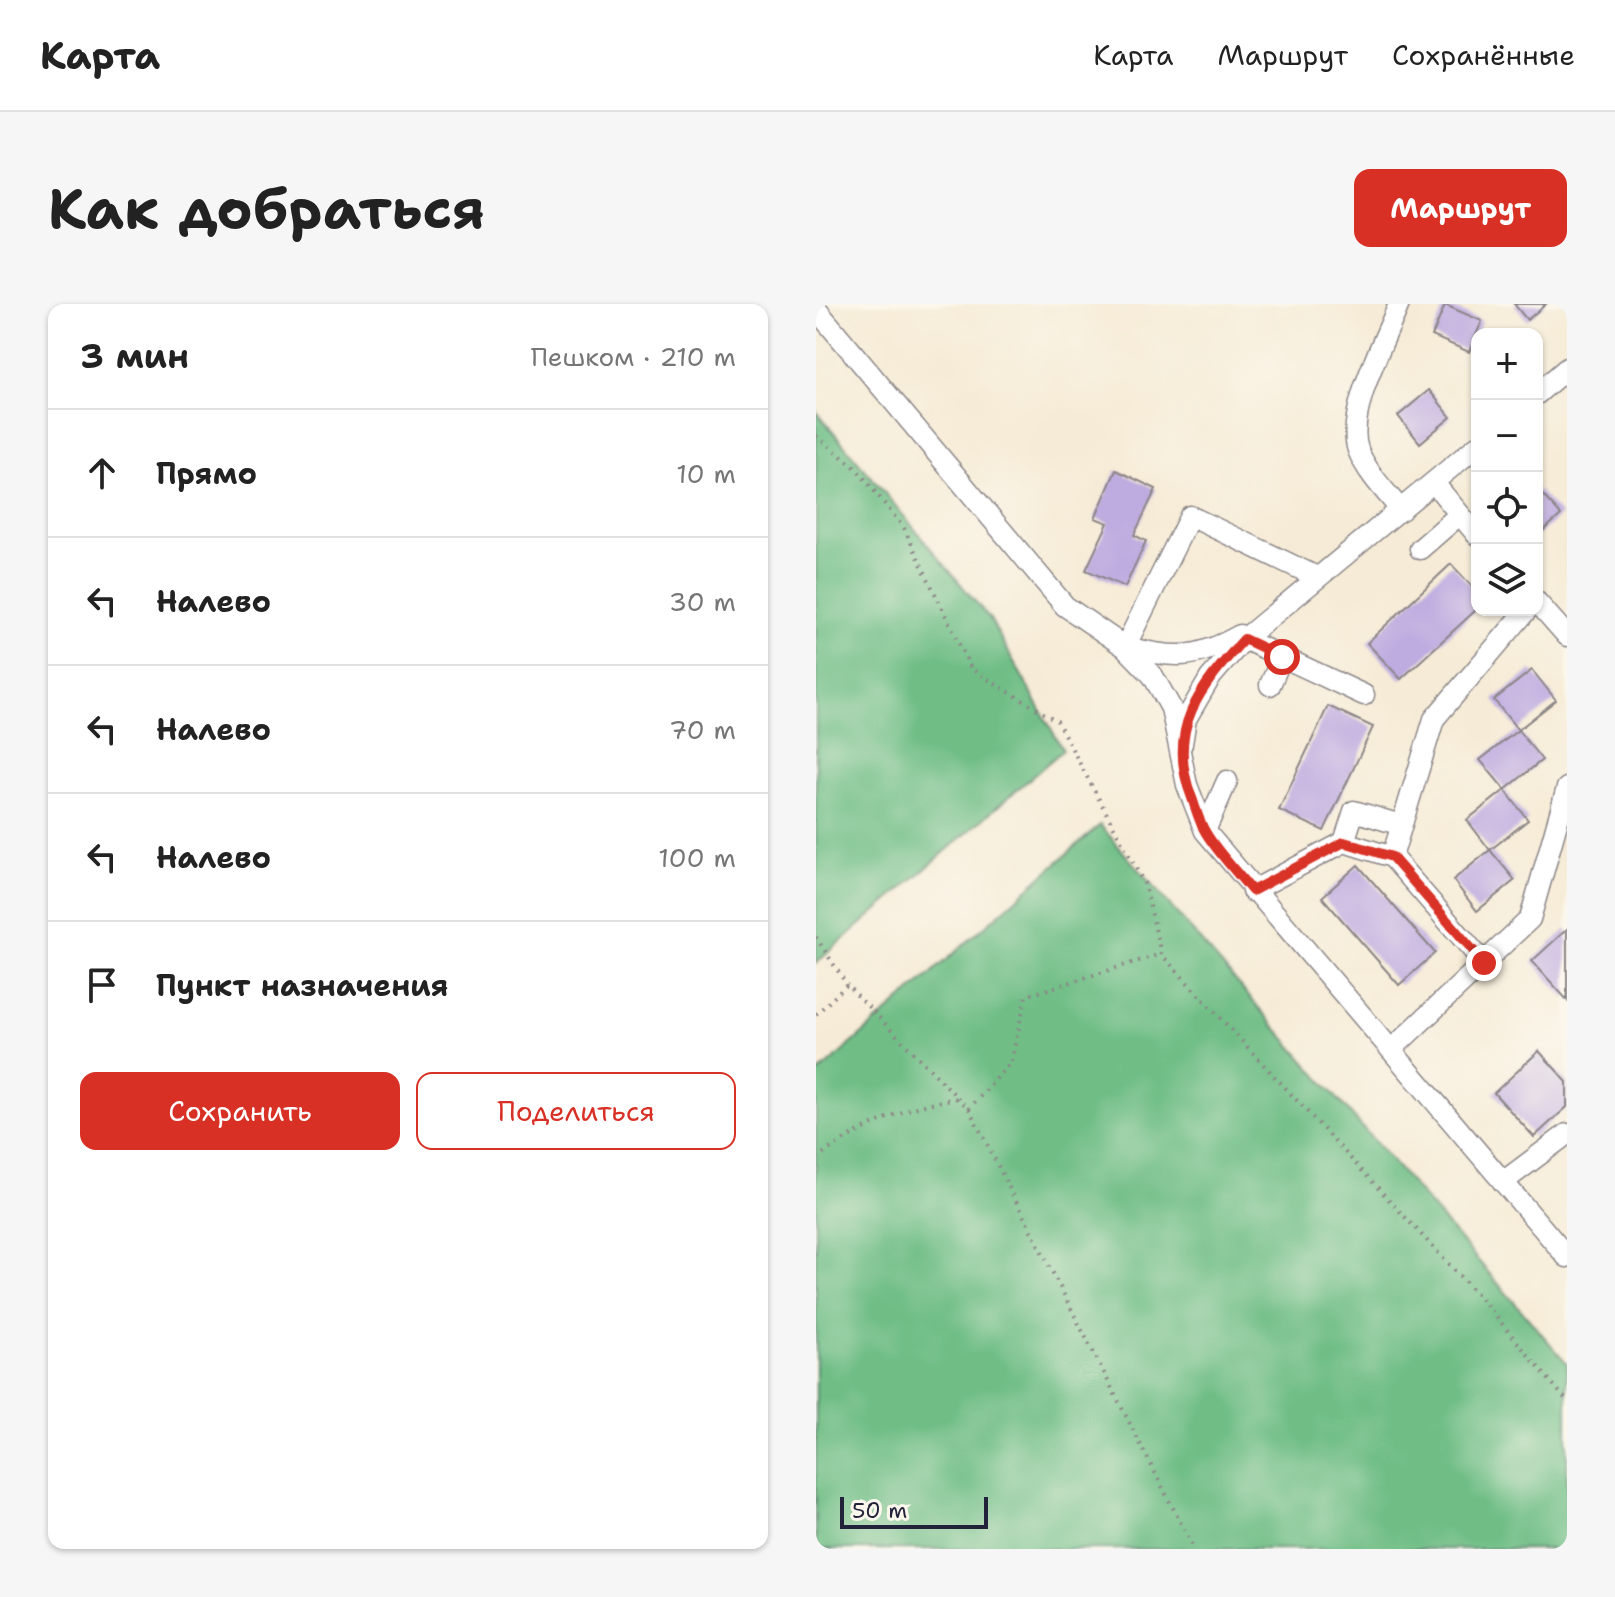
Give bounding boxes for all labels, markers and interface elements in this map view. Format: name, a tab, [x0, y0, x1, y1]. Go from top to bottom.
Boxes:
text: Карта	[40, 30, 160, 81]
text: Карта	[1093, 36, 1173, 74]
text: Маршрут	[1217, 36, 1348, 74]
text: Сохранённые	[1392, 36, 1575, 74]
button: Маршрут	[1354, 169, 1567, 247]
text: Как добраться	[48, 171, 485, 246]
map controls	[1471, 328, 1543, 616]
button: +	[1471, 328, 1543, 400]
text: 3 мин	[80, 333, 189, 379]
text: Пешком · 210 m	[531, 339, 736, 374]
button: −	[1471, 400, 1543, 472]
icon: ahead	[80, 451, 124, 495]
text: Прямо	[156, 453, 257, 494]
text: 10 m	[676, 456, 736, 491]
button: locate	[1471, 472, 1543, 544]
button: layers	[1471, 544, 1543, 616]
icon: left	[80, 579, 124, 623]
text: Налево	[156, 581, 271, 622]
text: 30 m	[669, 584, 736, 619]
route start	[1264, 639, 1300, 675]
icon: left	[80, 707, 124, 751]
text: Налево	[156, 709, 271, 750]
text: 70 m	[669, 712, 736, 747]
icon: left	[80, 835, 124, 879]
text: Налево	[156, 837, 271, 878]
text: 100 m	[658, 840, 736, 875]
route end	[1466, 945, 1502, 981]
icon: arrive	[80, 963, 124, 1007]
text: Пункт назначения	[156, 965, 448, 1006]
button: Сохранить	[80, 1072, 400, 1150]
button: Поделиться	[416, 1072, 736, 1150]
scale bar	[840, 1493, 988, 1529]
text: 50 m	[852, 1496, 907, 1525]

